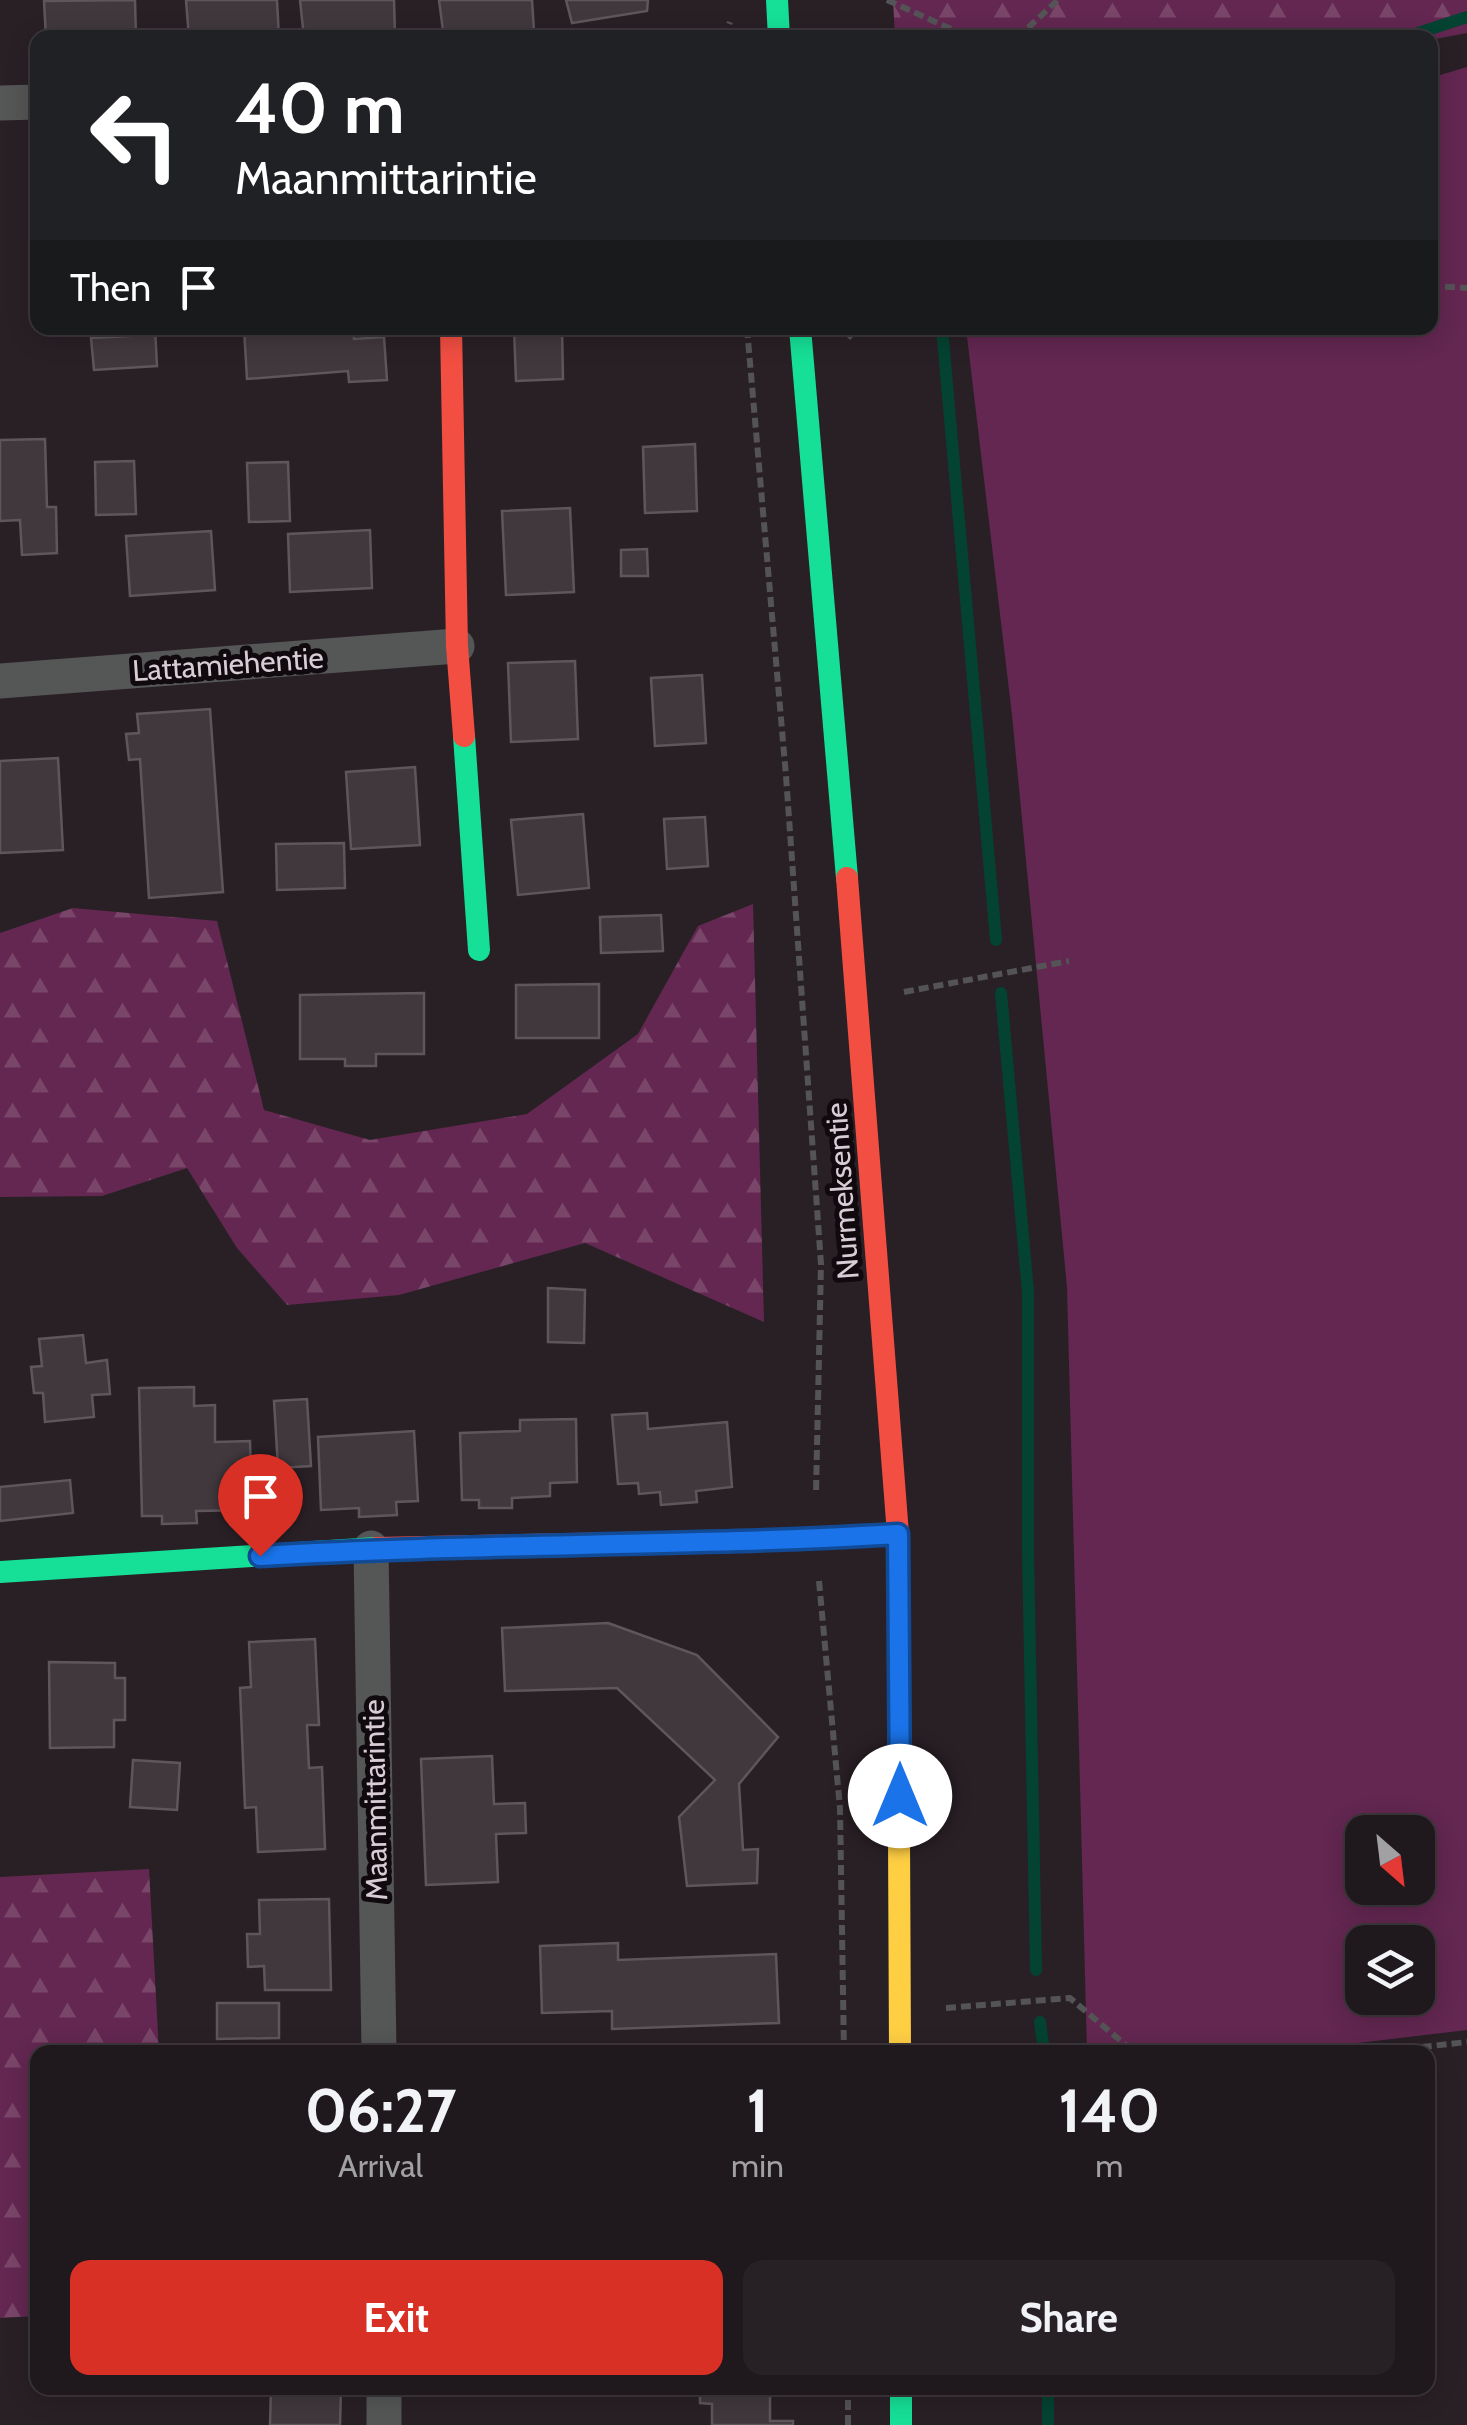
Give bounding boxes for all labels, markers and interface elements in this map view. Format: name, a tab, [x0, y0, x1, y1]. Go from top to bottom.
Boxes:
text: 40 m	[235, 65, 404, 151]
icon: left	[70, 70, 200, 200]
text: Maanmittarintie	[235, 151, 537, 205]
icon: arrive	[171, 260, 226, 315]
text: Then	[70, 264, 151, 311]
street label: Lattamiehentie	[131, 639, 325, 689]
street label: Nurmeksentie	[817, 1101, 867, 1281]
pin	[218, 1454, 303, 1557]
icon: arrive	[233, 1469, 288, 1524]
street label: Maanmittarintie	[355, 1699, 395, 1901]
position arrow	[848, 1744, 952, 1848]
north arrow	[1345, 1815, 1435, 1905]
map controls	[1345, 1815, 1435, 2015]
button: layers	[1345, 1925, 1435, 2015]
text: 06:27	[305, 2074, 456, 2147]
text: 1	[746, 2074, 769, 2147]
text: 140	[1059, 2074, 1160, 2147]
text: Arrival	[338, 2146, 423, 2185]
text: min	[731, 2146, 784, 2185]
text: m	[1095, 2146, 1123, 2185]
button: Exit	[70, 2260, 723, 2375]
button: Share	[743, 2260, 1395, 2375]

